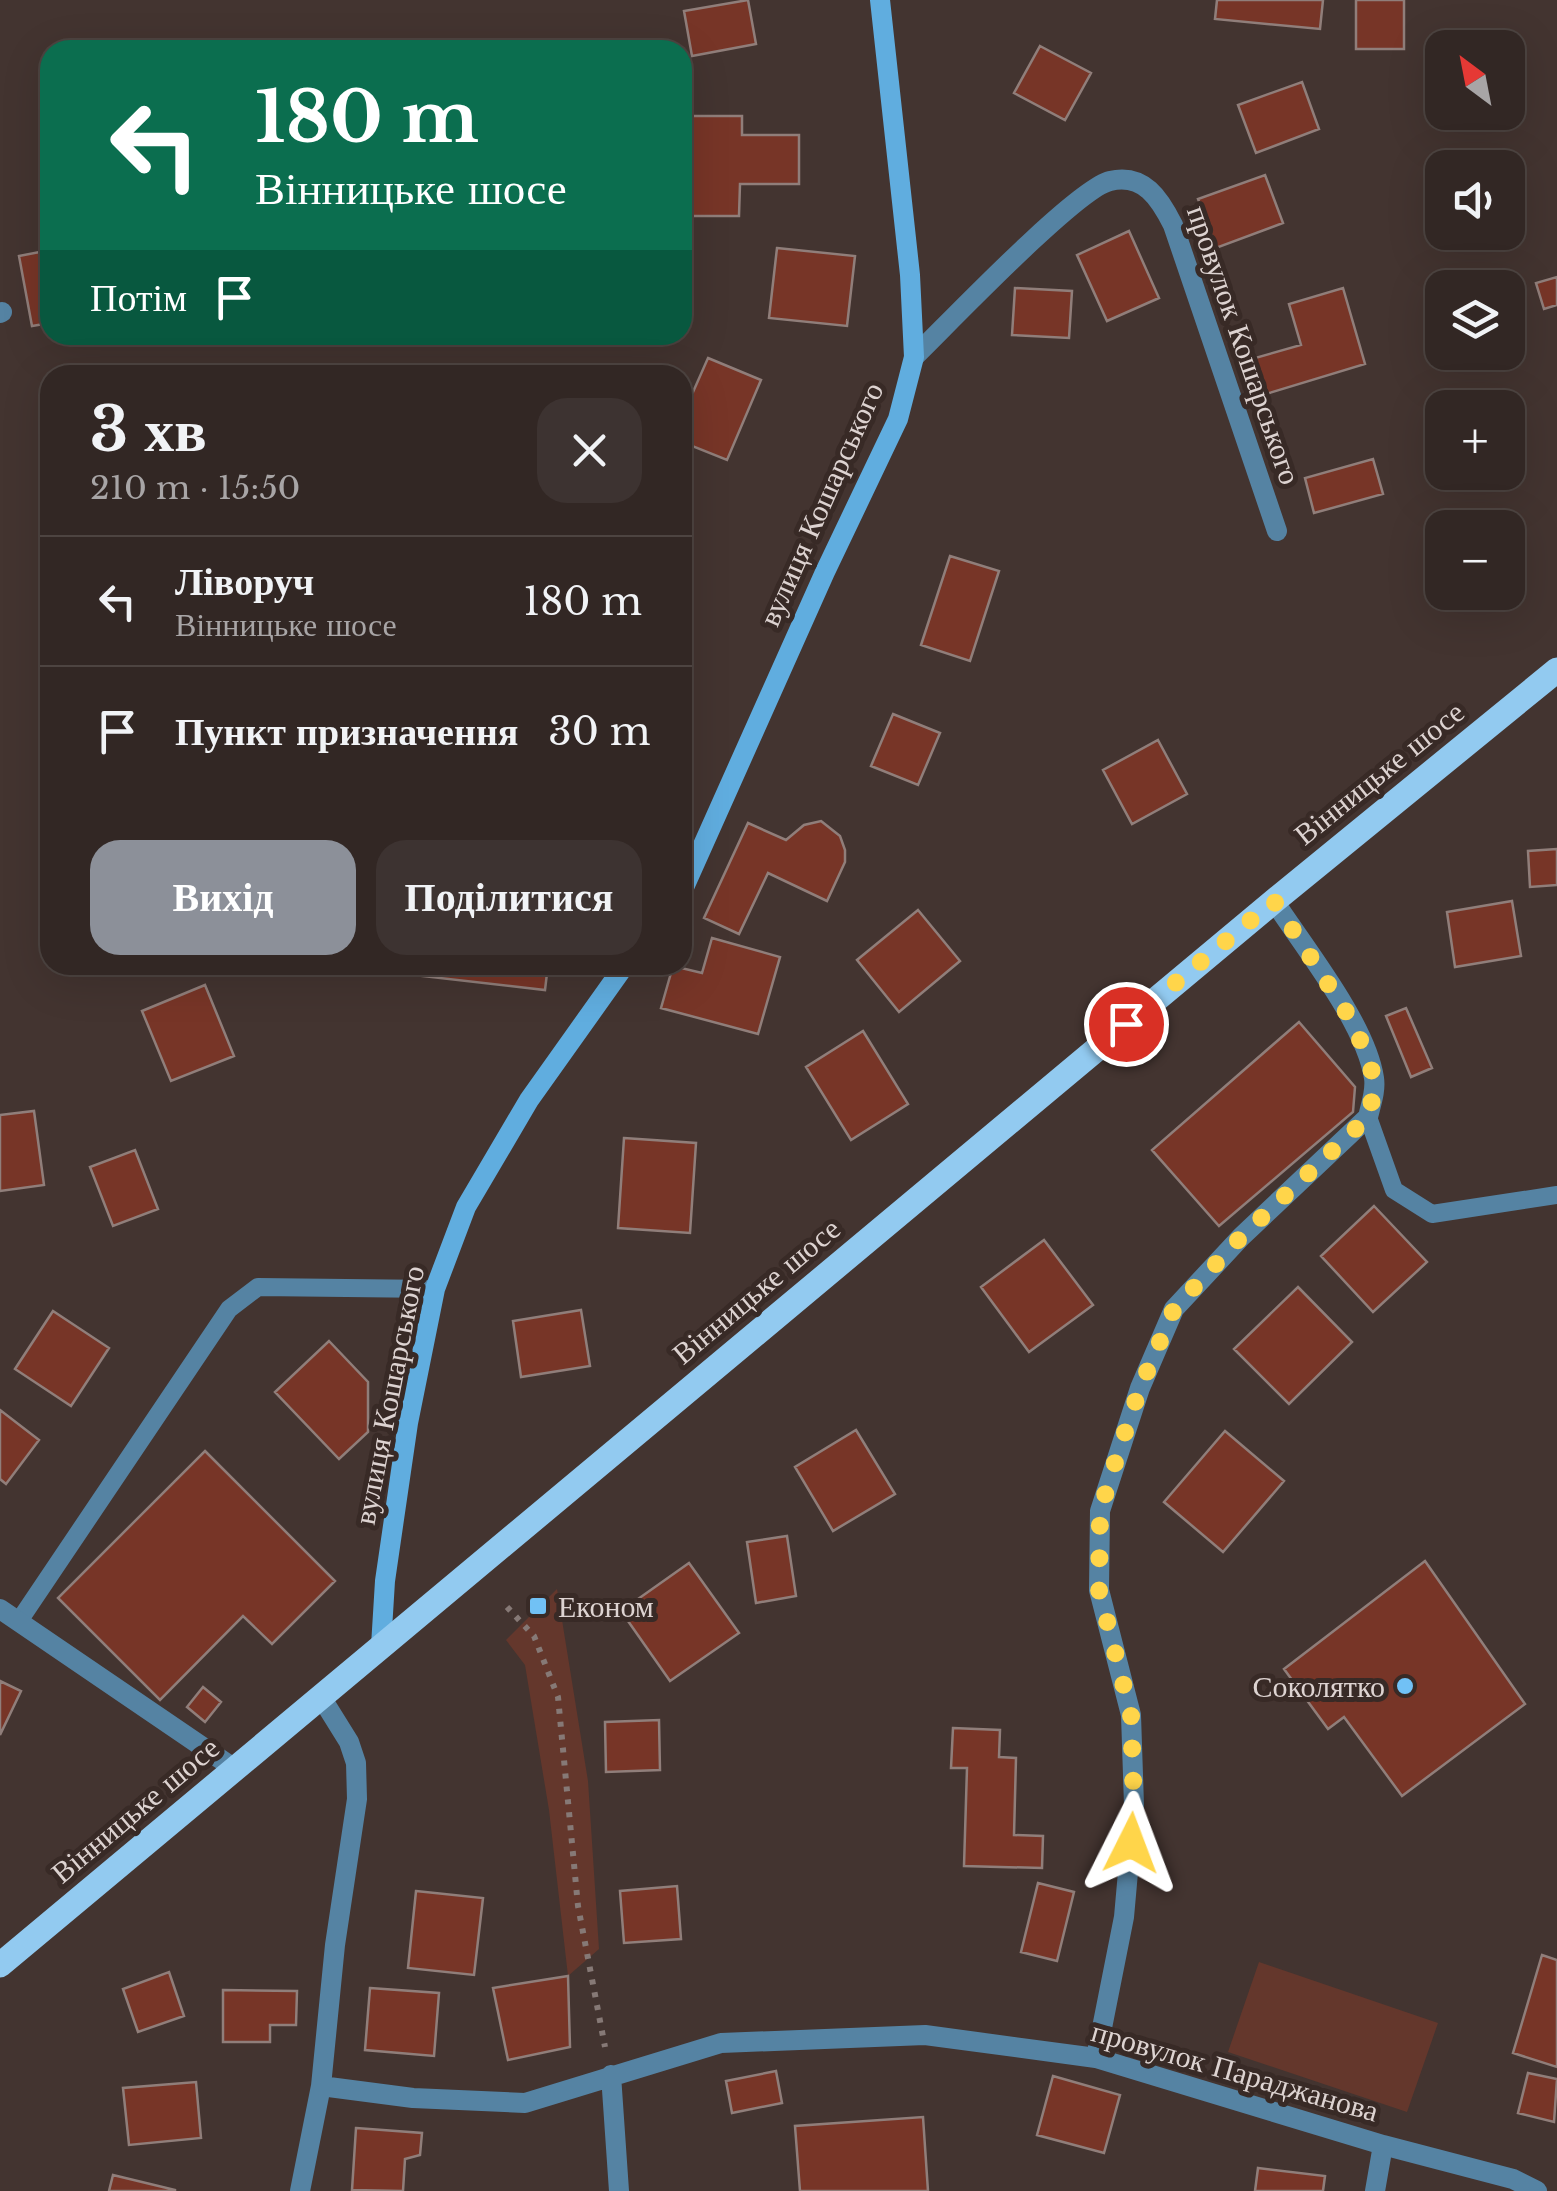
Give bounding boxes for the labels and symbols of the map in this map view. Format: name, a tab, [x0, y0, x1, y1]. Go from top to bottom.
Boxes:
north arrow	[1425, 30, 1525, 130]
street label: провулок Кошарського	[1179, 201, 1309, 489]
street label: вулиця Кошарського	[751, 376, 891, 632]
street label: Вінницьке шосе	[1287, 693, 1471, 853]
pin	[1084, 982, 1169, 1067]
street label: Вінницьке шосе	[664, 1210, 848, 1372]
street label: вулиця Кошарського	[346, 1262, 432, 1528]
place label: Економ	[558, 1588, 654, 1625]
marker: Економ	[527, 1595, 549, 1617]
place label: Соколятко	[1252, 1668, 1385, 1705]
marker: Соколятко	[1394, 1675, 1416, 1697]
street label: Вінницьке шосе	[43, 1729, 227, 1891]
position arrow	[1079, 1791, 1183, 1895]
street label: провулок Параджанова	[1087, 2012, 1383, 2130]

